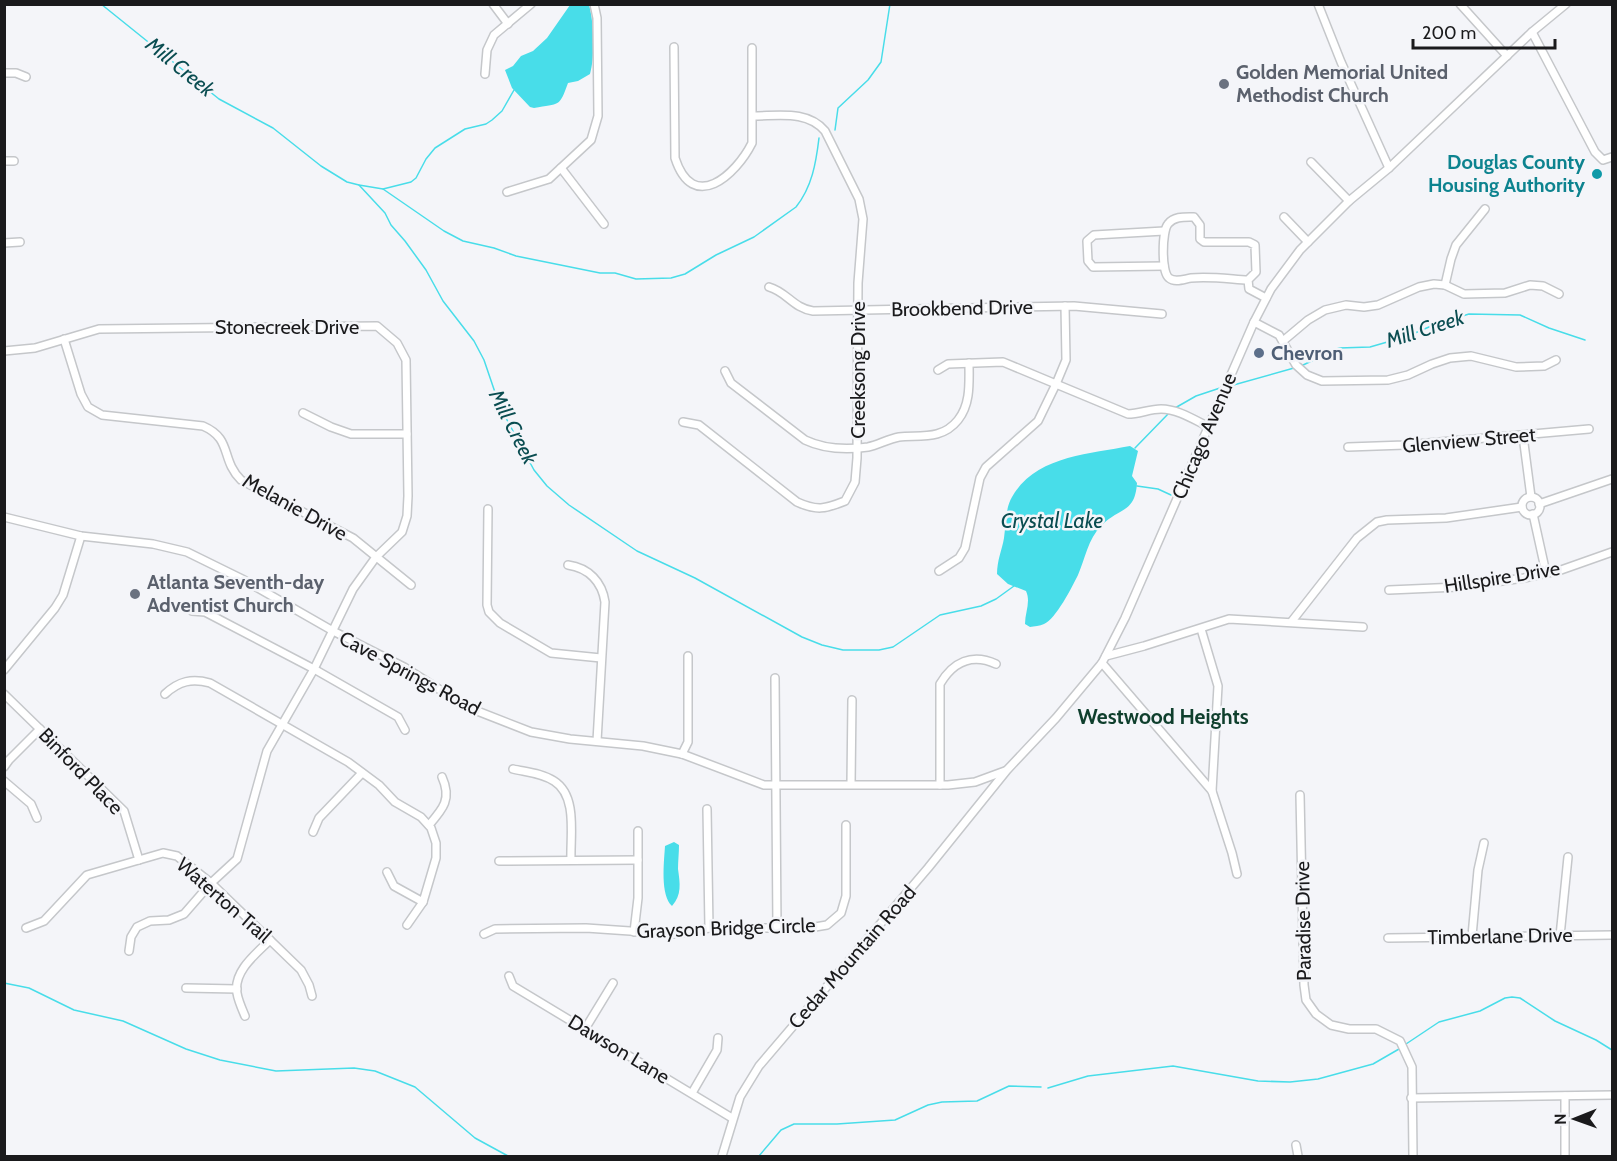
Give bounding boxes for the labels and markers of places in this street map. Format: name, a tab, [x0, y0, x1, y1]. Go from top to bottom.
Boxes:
place label: Golden Memorial United Methodist Church	[1236, 60, 1448, 107]
marker: Golden Memorial United Methodist Church	[1217, 77, 1231, 91]
place label: Douglas County Housing Authority	[1428, 150, 1585, 197]
marker: Douglas County Housing Authority	[1590, 167, 1604, 181]
place label: Chevron	[1271, 341, 1343, 365]
marker: Chevron	[1252, 346, 1266, 360]
place label: Atlanta Seventh-day Adventist Church	[147, 570, 324, 617]
marker: Atlanta Seventh-day Adventist Church	[128, 587, 142, 601]

